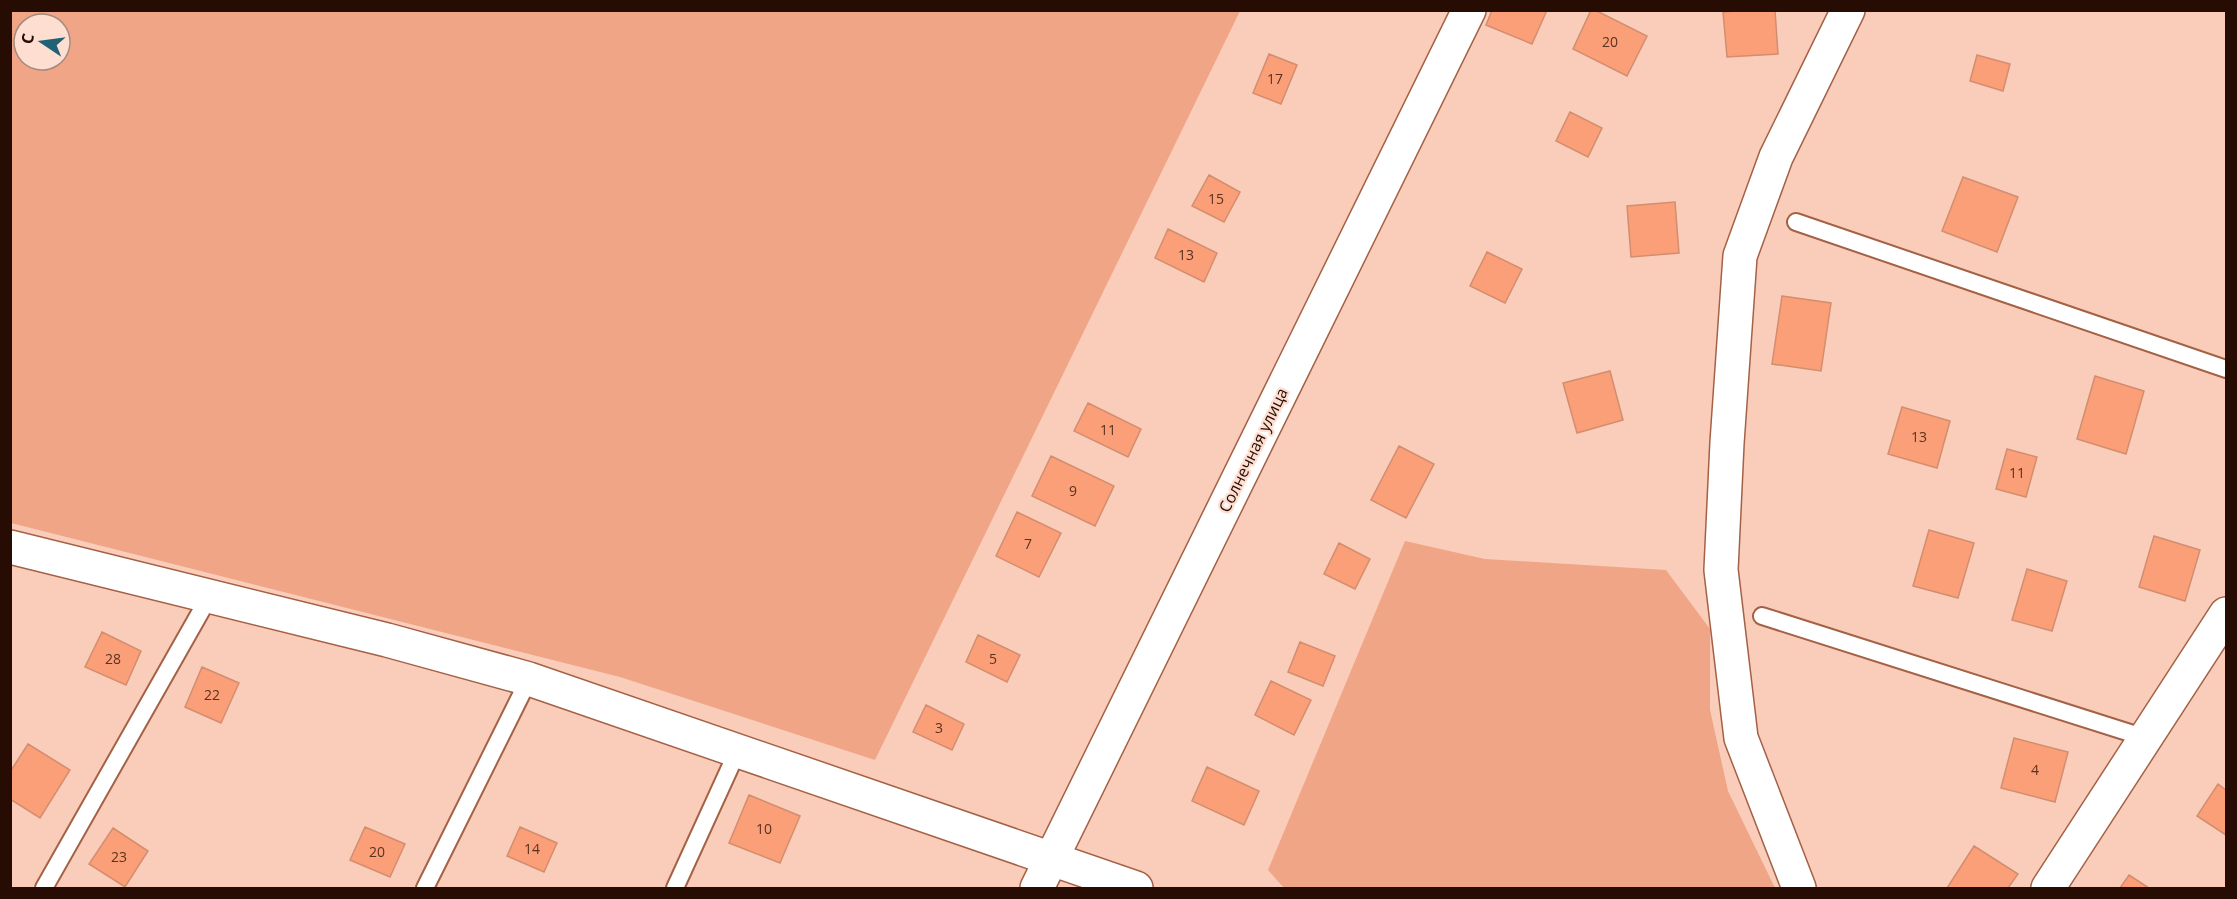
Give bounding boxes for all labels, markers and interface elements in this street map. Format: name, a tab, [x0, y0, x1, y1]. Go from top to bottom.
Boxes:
north arrow	[12, 12, 72, 72]
text: С	[16, 31, 39, 46]
house number: 20	[1602, 32, 1618, 51]
house number: 17	[1267, 69, 1283, 88]
house number: 15	[1208, 189, 1224, 208]
house number: 13	[1178, 245, 1194, 264]
street label: Солнечная улица	[1213, 384, 1293, 516]
house number: 11	[1100, 420, 1116, 439]
house number: 13	[1911, 427, 1927, 446]
house number: 11	[2009, 463, 2025, 482]
house number: 9	[1069, 481, 1077, 500]
house number: 7	[1024, 534, 1032, 553]
house number: 28	[105, 649, 121, 668]
house number: 5	[989, 649, 997, 668]
house number: 22	[204, 685, 220, 704]
house number: 3	[935, 718, 943, 737]
house number: 4	[2031, 760, 2039, 779]
house number: 10	[756, 819, 772, 838]
house number: 14	[524, 839, 540, 858]
house number: 20	[369, 842, 385, 861]
house number: 23	[111, 847, 127, 866]

